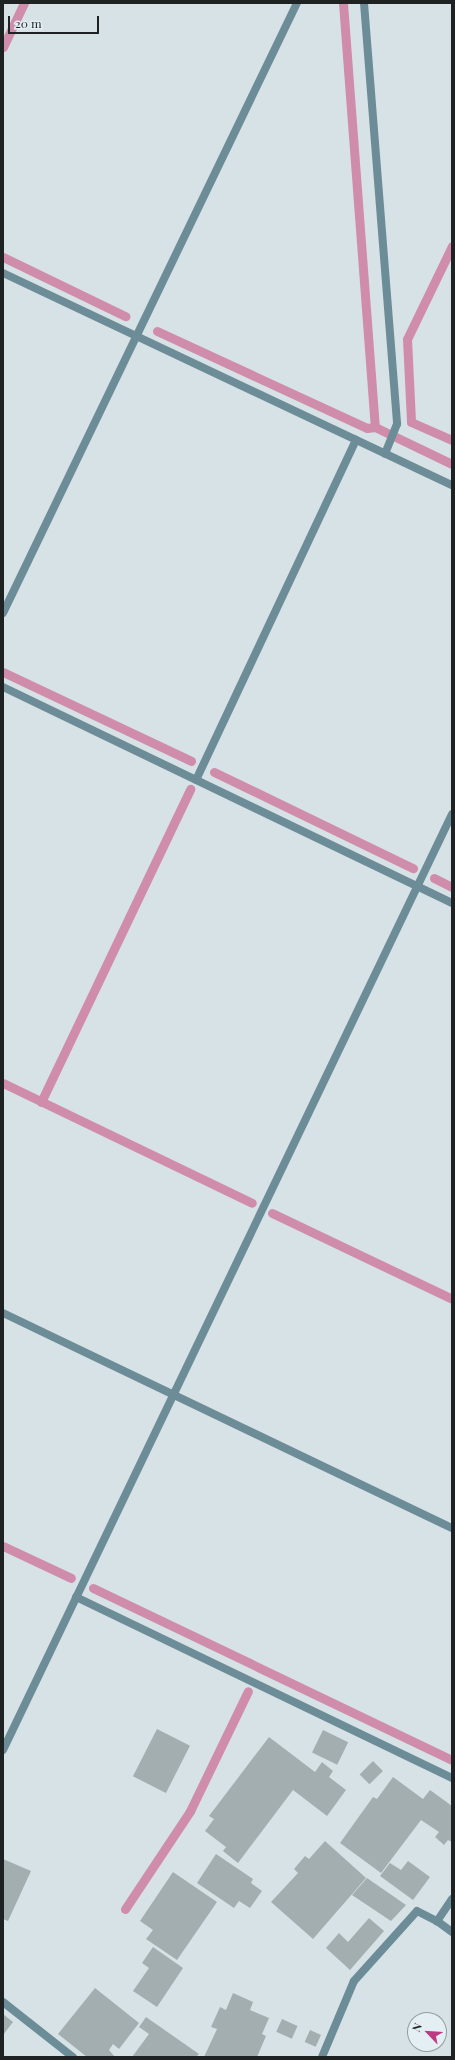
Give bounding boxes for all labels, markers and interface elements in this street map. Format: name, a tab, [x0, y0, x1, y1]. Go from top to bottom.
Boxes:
scale bar	[10, 8, 101, 34]
text: 20 m	[15, 15, 42, 31]
north arrow	[407, 2012, 447, 2052]
text: N	[408, 2020, 425, 2034]

